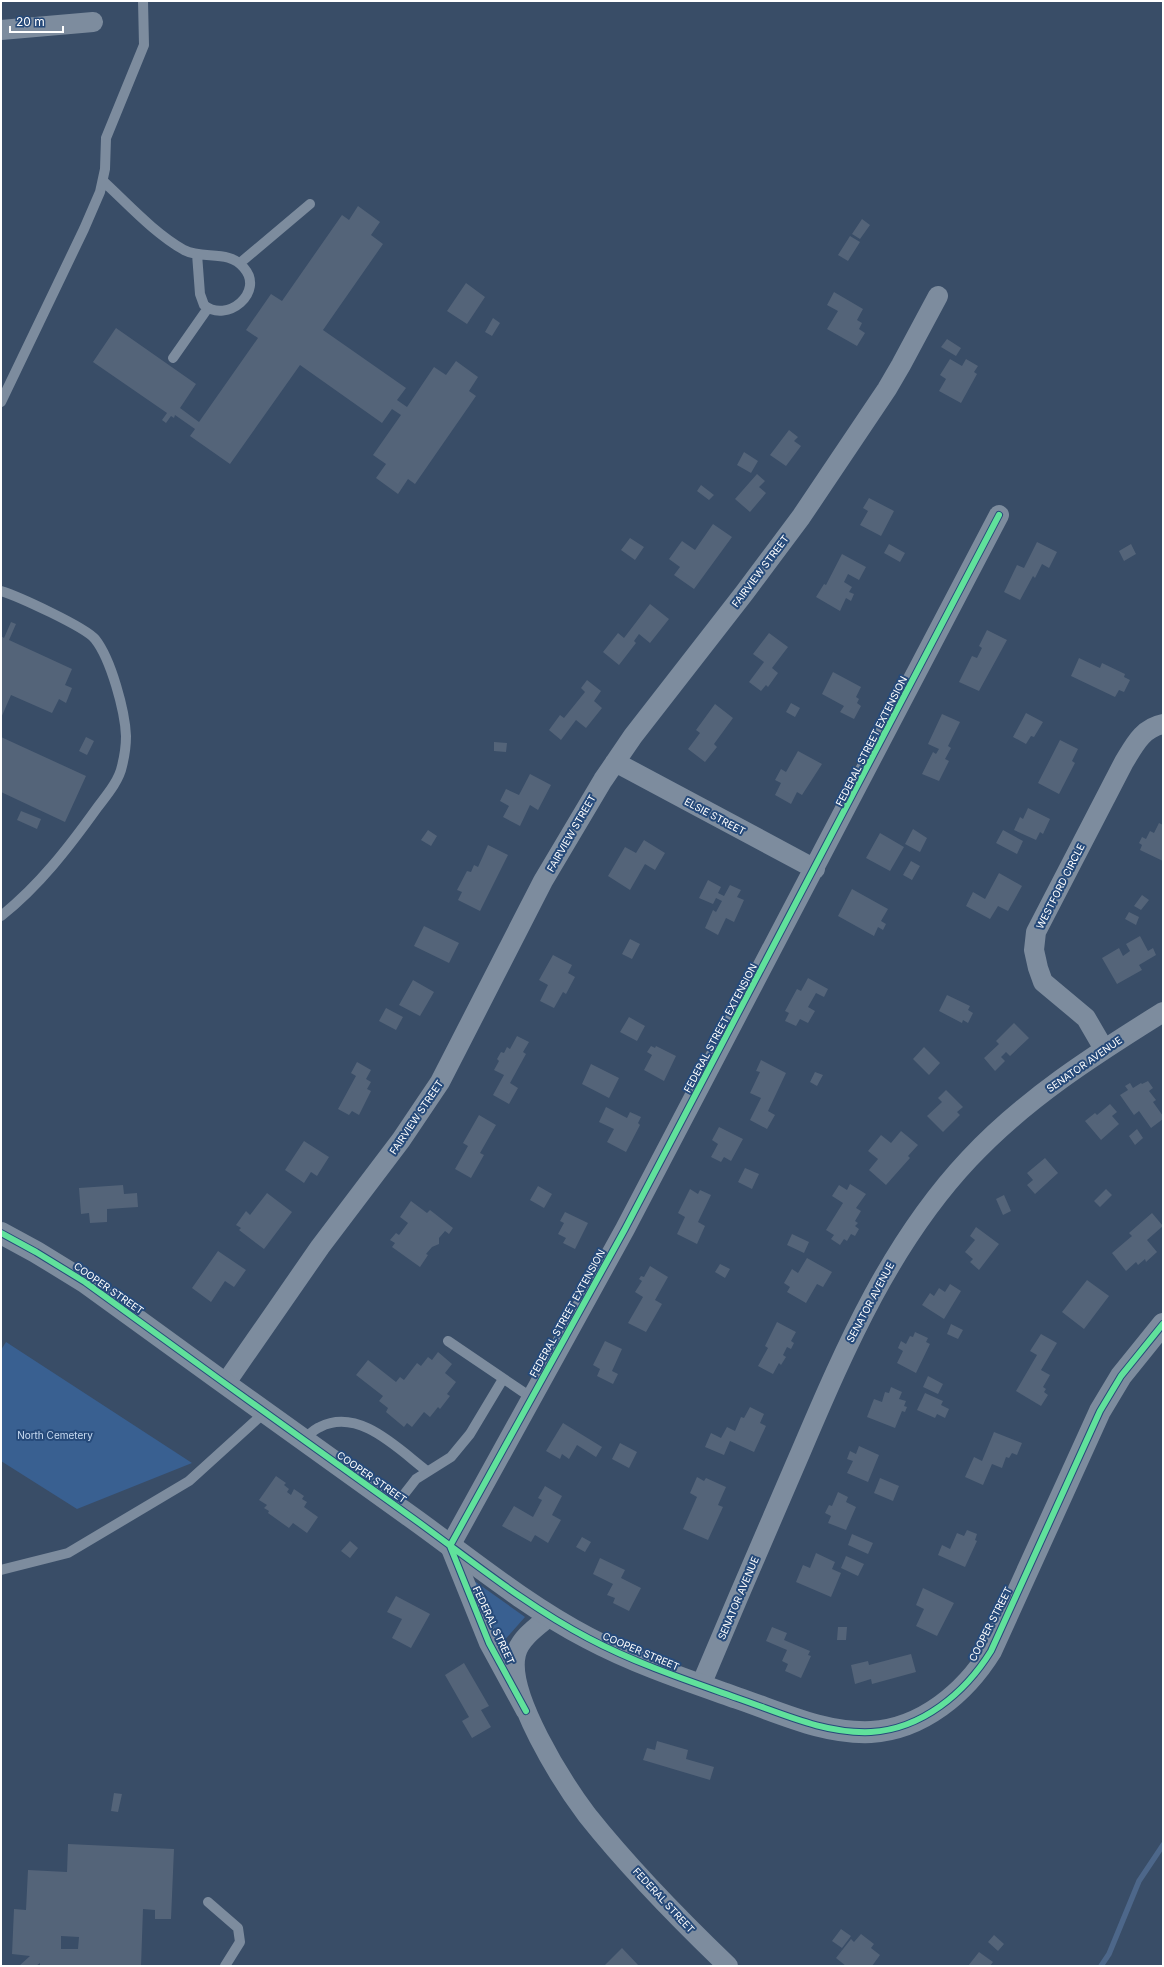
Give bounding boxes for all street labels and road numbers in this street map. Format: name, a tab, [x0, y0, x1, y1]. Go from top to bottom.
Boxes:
street label: FAIRVIEW STREET	[729, 533, 791, 609]
street label: FEDERAL STREET EXTENSION	[833, 674, 909, 808]
street label: FAIRVIEW STREET	[544, 792, 598, 874]
street label: ELSIE STREET	[682, 795, 748, 837]
street label: WESTFORD CIRCLE	[1033, 841, 1087, 931]
street label: FEDERAL STREET EXTENSION	[681, 961, 759, 1095]
street label: SENATOR AVENUE	[1044, 1034, 1124, 1094]
street label: FAIRVIEW STREET	[387, 1078, 445, 1156]
street label: FEDERAL STREET EXTENSION	[527, 1247, 607, 1379]
street label: COOPER STREET	[72, 1260, 146, 1316]
street label: SENATOR AVENUE	[844, 1260, 896, 1344]
street label: COOPER STREET	[335, 1449, 409, 1505]
street label: SENATOR AVENUE	[715, 1555, 761, 1641]
street label: FEDERAL STREET	[471, 1584, 517, 1666]
street label: COOPER STREET	[966, 1585, 1014, 1663]
street label: COOPER STREET	[601, 1629, 681, 1673]
street label: FEDERAL STREET	[631, 1865, 697, 1935]

